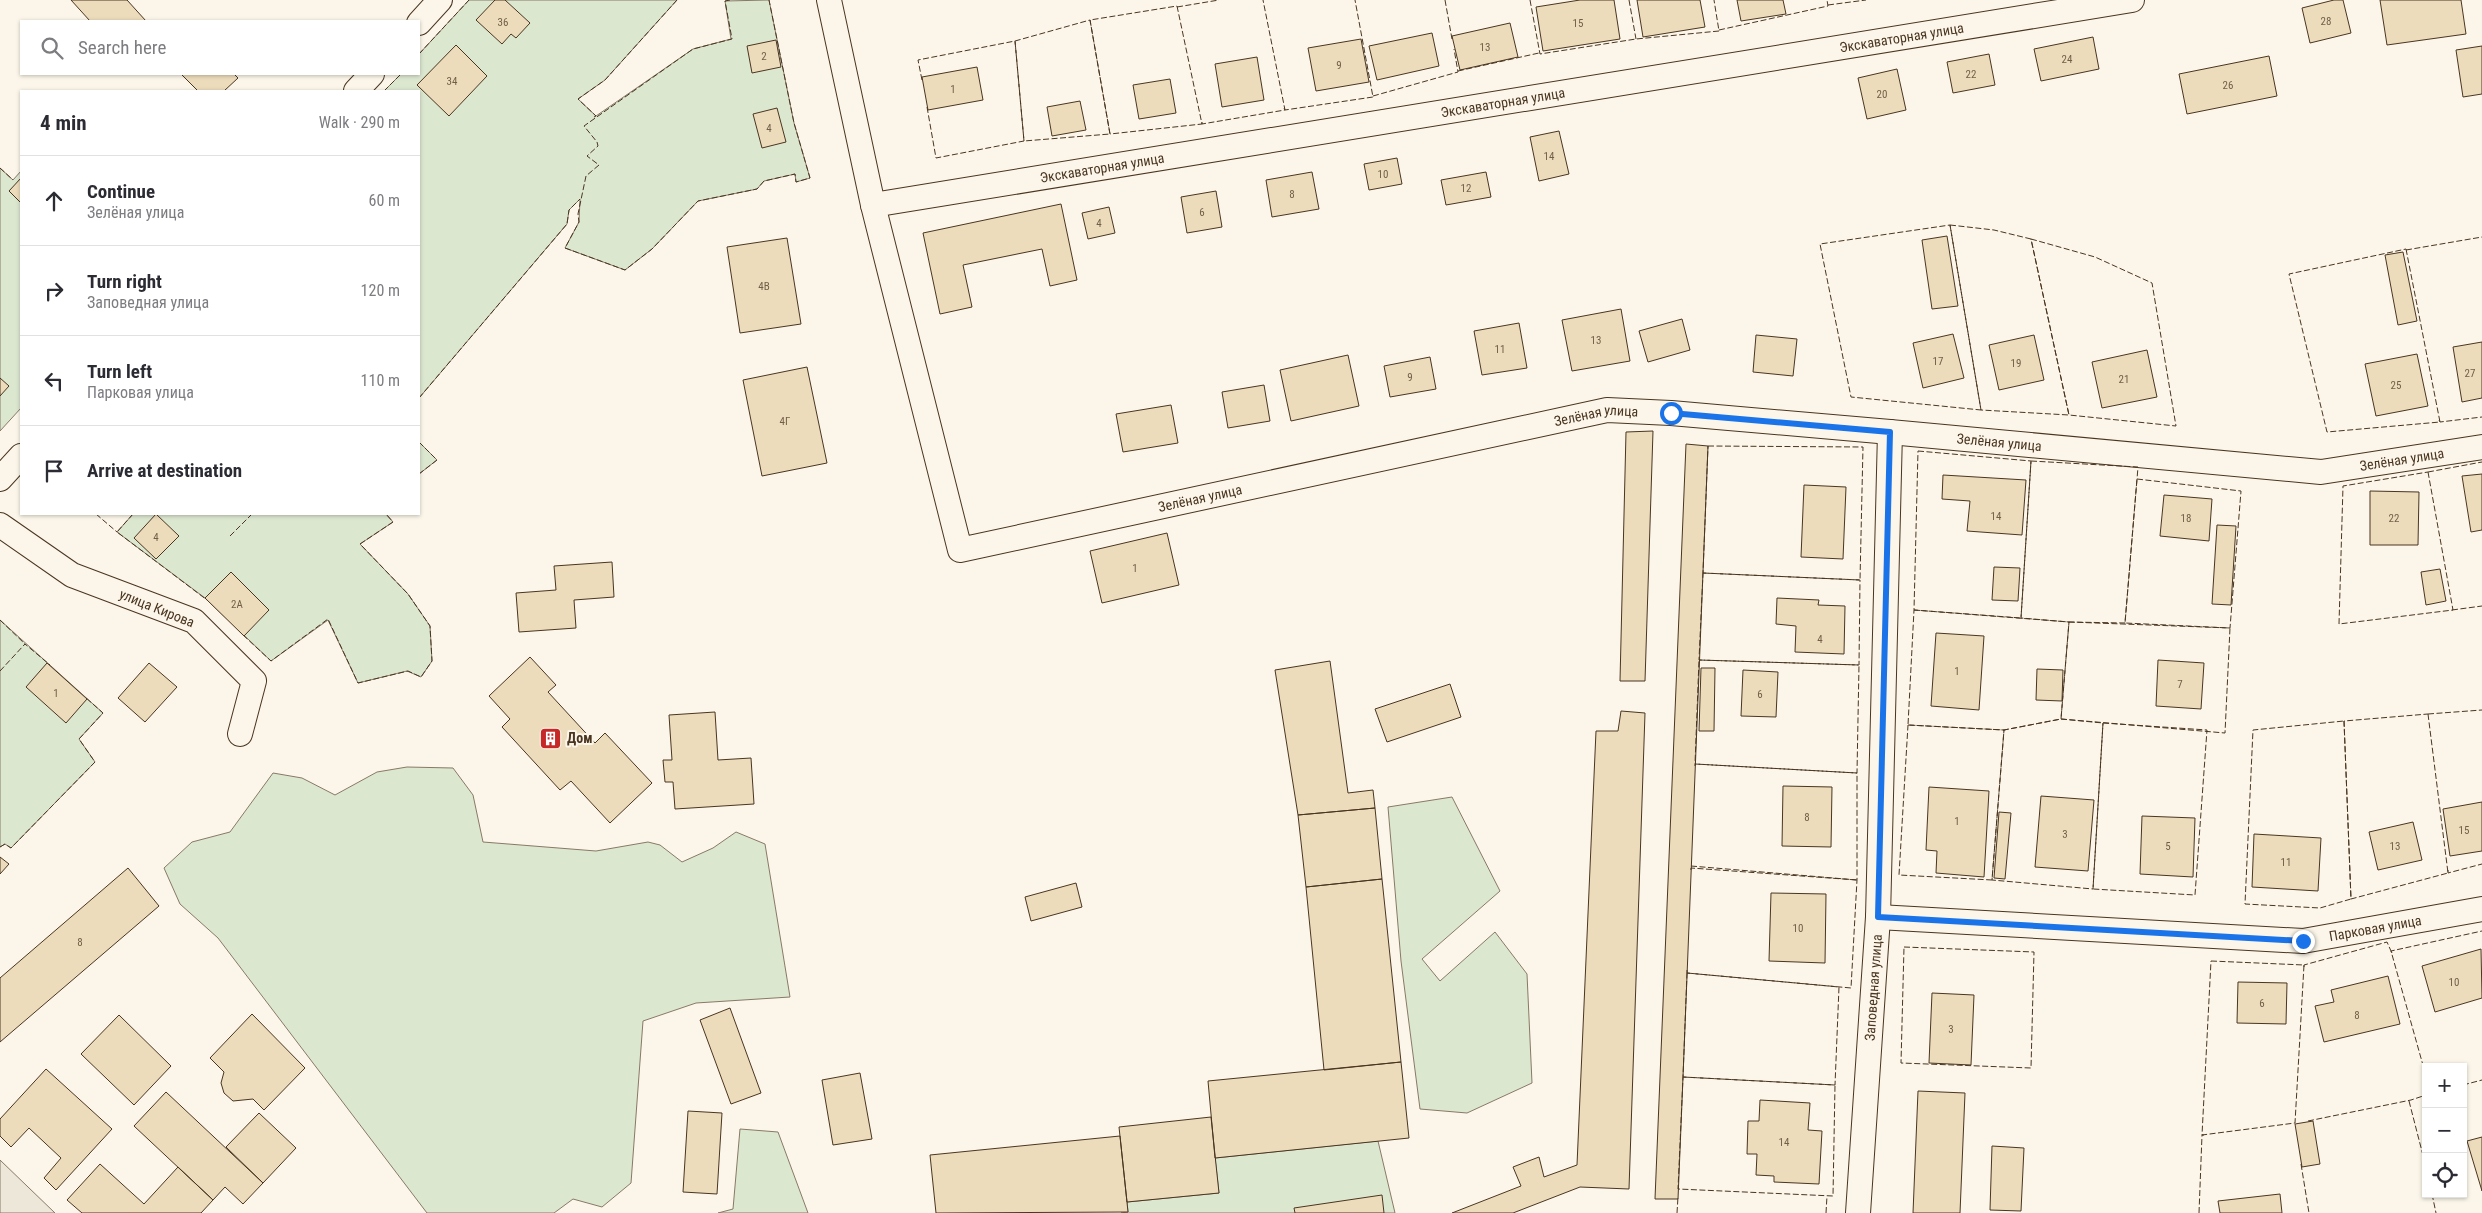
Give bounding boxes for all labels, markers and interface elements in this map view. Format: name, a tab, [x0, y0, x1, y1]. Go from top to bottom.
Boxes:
house number: 28	[2321, 15, 2331, 28]
house number: 36	[498, 16, 508, 29]
house number: 15	[1573, 17, 1583, 30]
search box	[20, 20, 420, 75]
street label: Экскаваторная улица	[1838, 20, 1965, 56]
icon: search	[38, 34, 66, 62]
text: Search here	[78, 36, 166, 59]
house number: 13	[1480, 41, 1490, 54]
house number: 2	[761, 50, 767, 63]
house number: 24	[2062, 53, 2073, 66]
house number: 9	[1336, 59, 1342, 72]
house number: 22	[1966, 68, 1976, 81]
house number: 34	[447, 75, 458, 88]
house number: 26	[2223, 79, 2233, 92]
house number: 1	[950, 83, 956, 96]
street label: Экскаваторная улица	[1439, 84, 1566, 120]
house number: 20	[1877, 88, 1887, 101]
text: 4 min	[40, 111, 87, 135]
text: Walk · 290 m	[319, 113, 400, 132]
house number: 4	[766, 122, 772, 135]
street label: Экскаваторная улица	[1039, 150, 1165, 186]
house number: 14	[1544, 150, 1555, 163]
house number: 10	[1378, 168, 1388, 181]
text: Continue	[87, 180, 155, 203]
house number: 12	[1461, 182, 1471, 195]
icon: ahead	[40, 187, 68, 215]
house number: 8	[1289, 188, 1295, 201]
text: 60 m	[368, 191, 400, 210]
text: Зелёная улица	[87, 203, 184, 222]
house number: 6	[1199, 206, 1205, 219]
house number: 4	[1096, 217, 1102, 230]
text: Turn right	[87, 270, 162, 293]
icon: right	[40, 277, 68, 305]
house number: 4В	[758, 280, 770, 293]
text: 120 m	[361, 281, 400, 300]
text: Заповедная улица	[87, 293, 209, 312]
house number: 13	[1591, 334, 1601, 347]
house number: 11	[1495, 343, 1505, 356]
house number: 17	[1933, 355, 1943, 368]
house number: 19	[2011, 357, 2021, 370]
text: Turn left	[87, 360, 152, 383]
icon: left	[40, 367, 68, 395]
house number: 27	[2465, 367, 2475, 380]
text: 110 m	[361, 371, 400, 390]
house number: 9	[1407, 371, 1413, 384]
house number: 21	[2119, 373, 2129, 386]
house number: 25	[2391, 379, 2401, 392]
text: Парковая улица	[87, 383, 194, 402]
street label: Зелёная улица	[1552, 402, 1639, 429]
route start	[1660, 402, 1683, 425]
house number: 4Г	[780, 415, 790, 428]
street label: Зелёная улица	[1956, 430, 2042, 454]
street label: Зелёная улица	[2358, 445, 2445, 474]
icon: arrive	[40, 457, 68, 485]
text: Arrive at destination	[87, 459, 242, 482]
street label: Зелёная улица	[1157, 481, 1243, 515]
house number: 14	[1991, 510, 2002, 523]
house number: 18	[2181, 512, 2191, 525]
house number: 22	[2389, 512, 2399, 525]
house number: 4	[153, 531, 159, 544]
house number: 1	[1132, 562, 1138, 575]
street label: улица Кирова	[117, 586, 197, 630]
house number: 2А	[231, 598, 244, 611]
house number: 4	[1817, 633, 1823, 646]
house number: 1	[1954, 665, 1960, 678]
house number: 7	[2177, 678, 2183, 691]
house number: 1	[53, 687, 59, 700]
house number: 6	[1757, 688, 1763, 701]
building icon: Дом	[539, 726, 563, 750]
place label: Дом	[567, 730, 592, 746]
house number: 8	[1804, 811, 1810, 824]
house number: 1	[1954, 815, 1960, 828]
house number: 15	[2459, 824, 2469, 837]
house number: 3	[2062, 828, 2068, 841]
house number: 5	[2165, 840, 2171, 853]
house number: 13	[2390, 840, 2400, 853]
house number: 11	[2281, 856, 2291, 869]
street label: Парковая улица	[2328, 912, 2423, 944]
house number: 10	[1793, 922, 1803, 935]
route end	[2292, 930, 2315, 953]
street label: Заповедная улица	[1862, 934, 1885, 1041]
house number: 8	[77, 936, 83, 949]
house number: 10	[2449, 976, 2459, 989]
house number: 6	[2259, 997, 2265, 1010]
house number: 8	[2354, 1009, 2360, 1022]
house number: 3	[1948, 1023, 1954, 1036]
map controls	[2422, 1063, 2467, 1198]
button: +	[2422, 1063, 2467, 1108]
button: −	[2422, 1108, 2467, 1153]
house number: 14	[1779, 1136, 1790, 1149]
button: locate	[2422, 1153, 2467, 1198]

